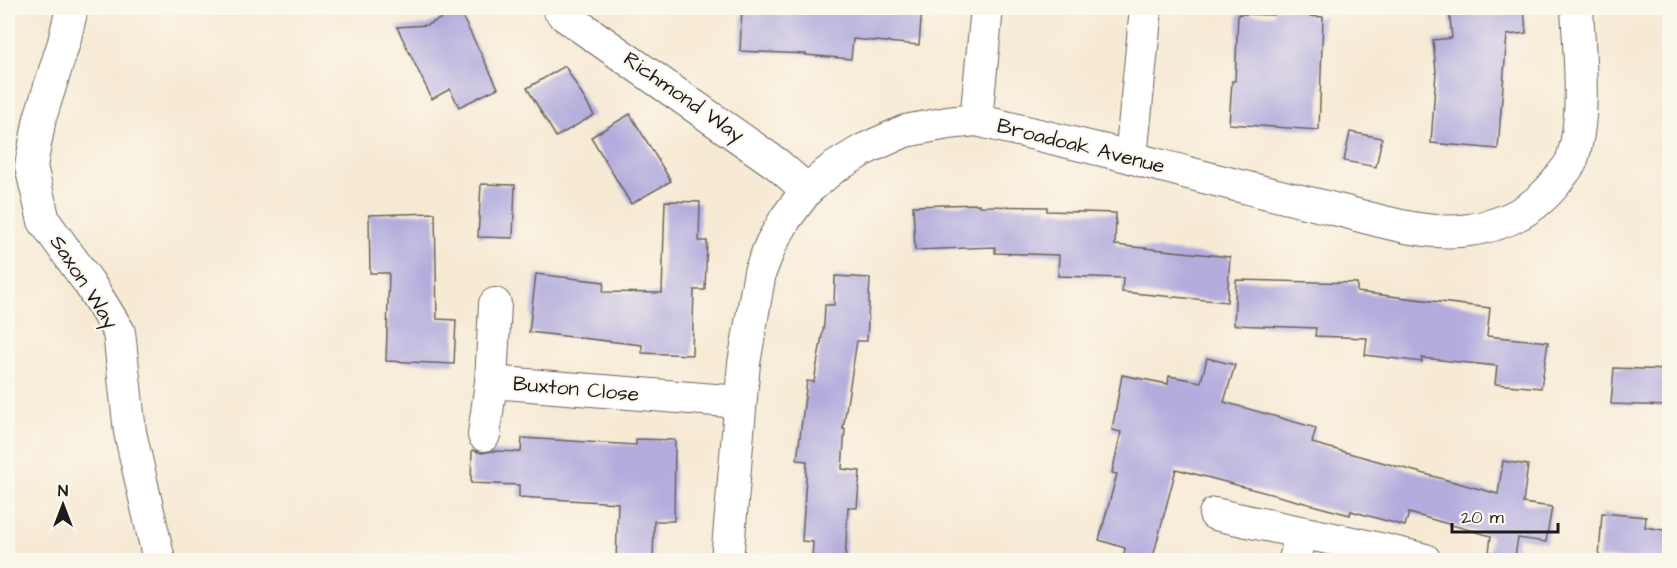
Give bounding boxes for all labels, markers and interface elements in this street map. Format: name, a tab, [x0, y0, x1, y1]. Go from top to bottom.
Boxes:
street label: Richmond Way	[617, 45, 751, 151]
street label: Broadoak Avenue	[994, 111, 1168, 181]
street label: Saxon Way	[41, 229, 125, 336]
street label: Buxton Close	[512, 369, 640, 409]
north arrow	[33, 475, 93, 535]
text: N	[58, 480, 68, 502]
scale bar	[1452, 496, 1558, 534]
text: 20 m	[1461, 505, 1504, 530]

